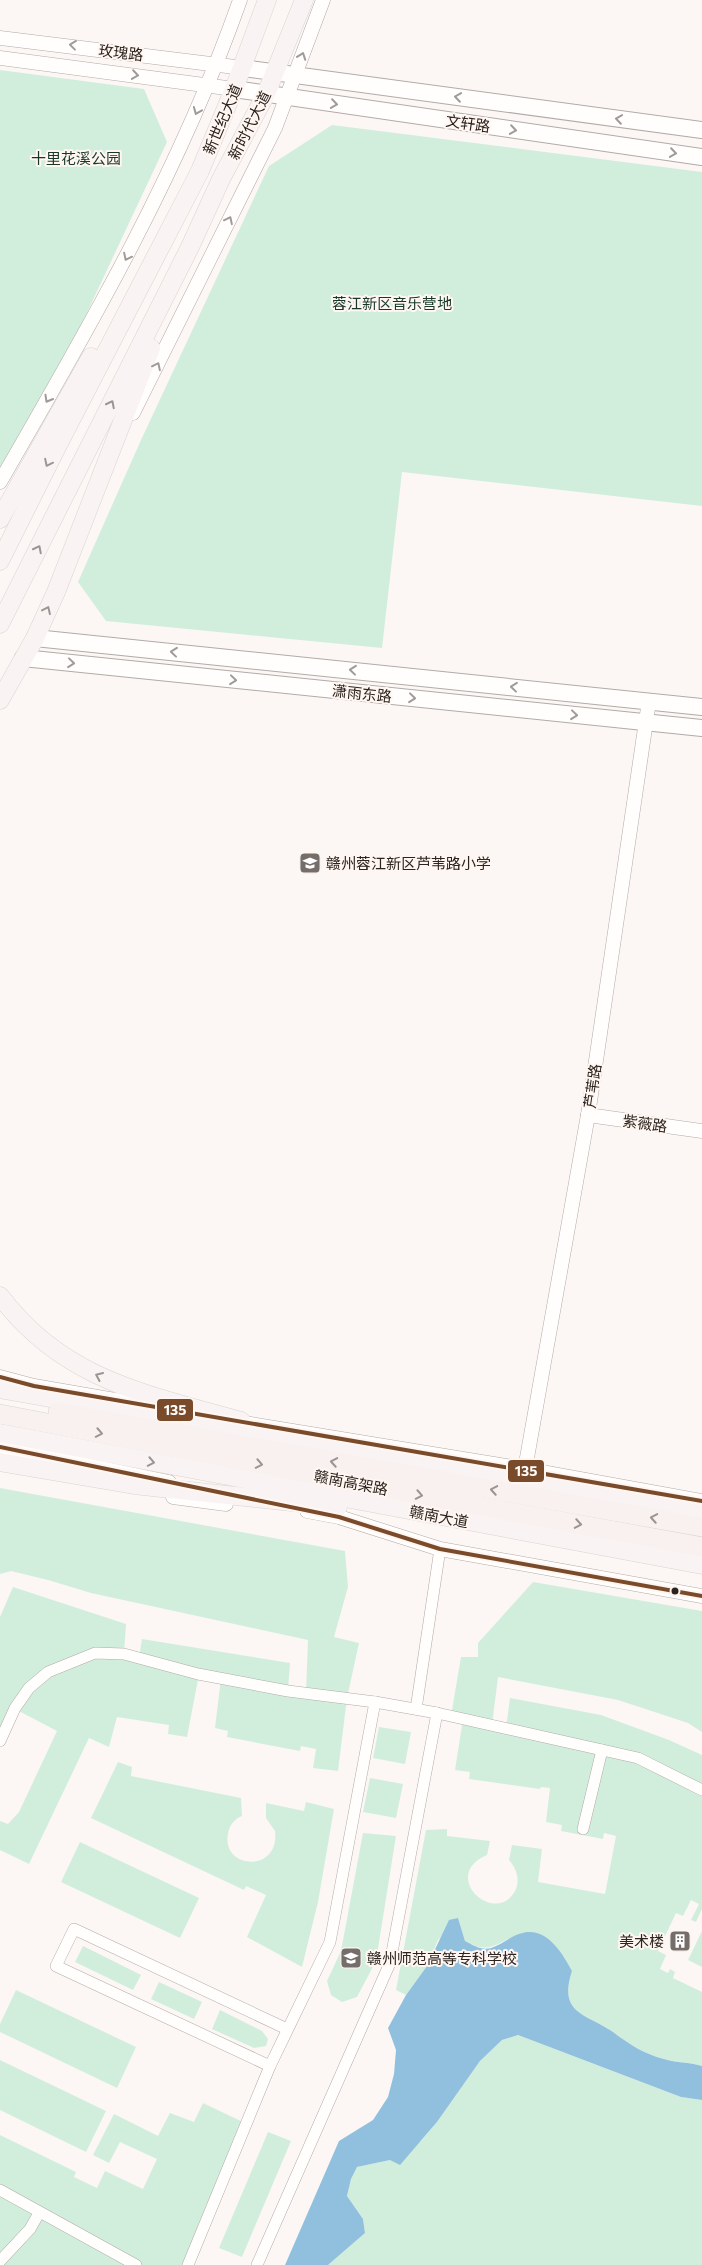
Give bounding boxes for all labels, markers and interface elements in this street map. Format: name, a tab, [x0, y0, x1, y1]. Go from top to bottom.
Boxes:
street label: 玫瑰路	[98, 40, 144, 64]
one-way arrow	[68, 41, 77, 51]
one-way arrow	[296, 52, 306, 60]
one-way arrow	[131, 70, 139, 80]
street label: 新世纪大道	[199, 81, 245, 157]
street label: 新时代大道	[224, 87, 274, 163]
one-way arrow	[454, 93, 462, 103]
one-way arrow	[331, 98, 339, 109]
one-way arrow	[193, 106, 203, 115]
street label: 文轩路	[444, 111, 492, 135]
one-way arrow	[615, 114, 623, 125]
one-way arrow	[508, 124, 517, 134]
one-way arrow	[669, 147, 678, 157]
park label: 十里花溪公园	[31, 149, 121, 167]
one-way arrow	[223, 216, 233, 225]
one-way arrow	[123, 252, 133, 261]
park label: 蓉江新区音乐营地	[332, 294, 452, 312]
one-way arrow	[151, 362, 161, 371]
one-way arrow	[44, 394, 54, 403]
one-way arrow	[105, 400, 115, 409]
one-way arrow	[44, 458, 55, 467]
one-way arrow	[32, 545, 42, 554]
one-way arrow	[41, 606, 52, 615]
one-way arrow	[169, 647, 177, 658]
one-way arrow	[68, 657, 76, 668]
one-way arrow	[348, 665, 356, 676]
one-way arrow	[229, 674, 237, 685]
street label: 潇雨东路	[331, 681, 393, 705]
one-way arrow	[510, 682, 518, 693]
one-way arrow	[408, 692, 416, 703]
one-way arrow	[570, 709, 578, 720]
school or university icon: 赣州蓉江新区芦苇路小学	[298, 851, 322, 875]
place label: 赣州蓉江新区芦苇路小学	[326, 854, 491, 872]
street label: 芦苇路	[580, 1062, 604, 1110]
street label: 紫薇路	[621, 1111, 669, 1135]
one-way arrow	[95, 1372, 104, 1383]
line badge: 135	[156, 1398, 194, 1422]
text: 135	[164, 1401, 186, 1418]
one-way arrow	[95, 1428, 104, 1438]
one-way arrow	[147, 1456, 155, 1466]
one-way arrow	[330, 1457, 338, 1467]
one-way arrow	[255, 1458, 263, 1469]
line badge: 135	[507, 1459, 545, 1483]
text: 135	[515, 1462, 537, 1479]
street label: 赣南高架路	[312, 1466, 390, 1498]
one-way arrow	[490, 1485, 498, 1495]
one-way arrow	[414, 1489, 423, 1499]
street label: 赣南大道	[408, 1501, 470, 1531]
one-way arrow	[650, 1514, 658, 1524]
one-way arrow	[574, 1519, 583, 1529]
unlabelled marker	[670, 1586, 680, 1596]
building icon: 美术楼	[668, 1929, 692, 1953]
place label: 美术楼	[619, 1932, 664, 1950]
school or university icon: 赣州师范高等专科学校	[339, 1946, 363, 1970]
place label: 赣州师范高等专科学校	[367, 1949, 517, 1967]

